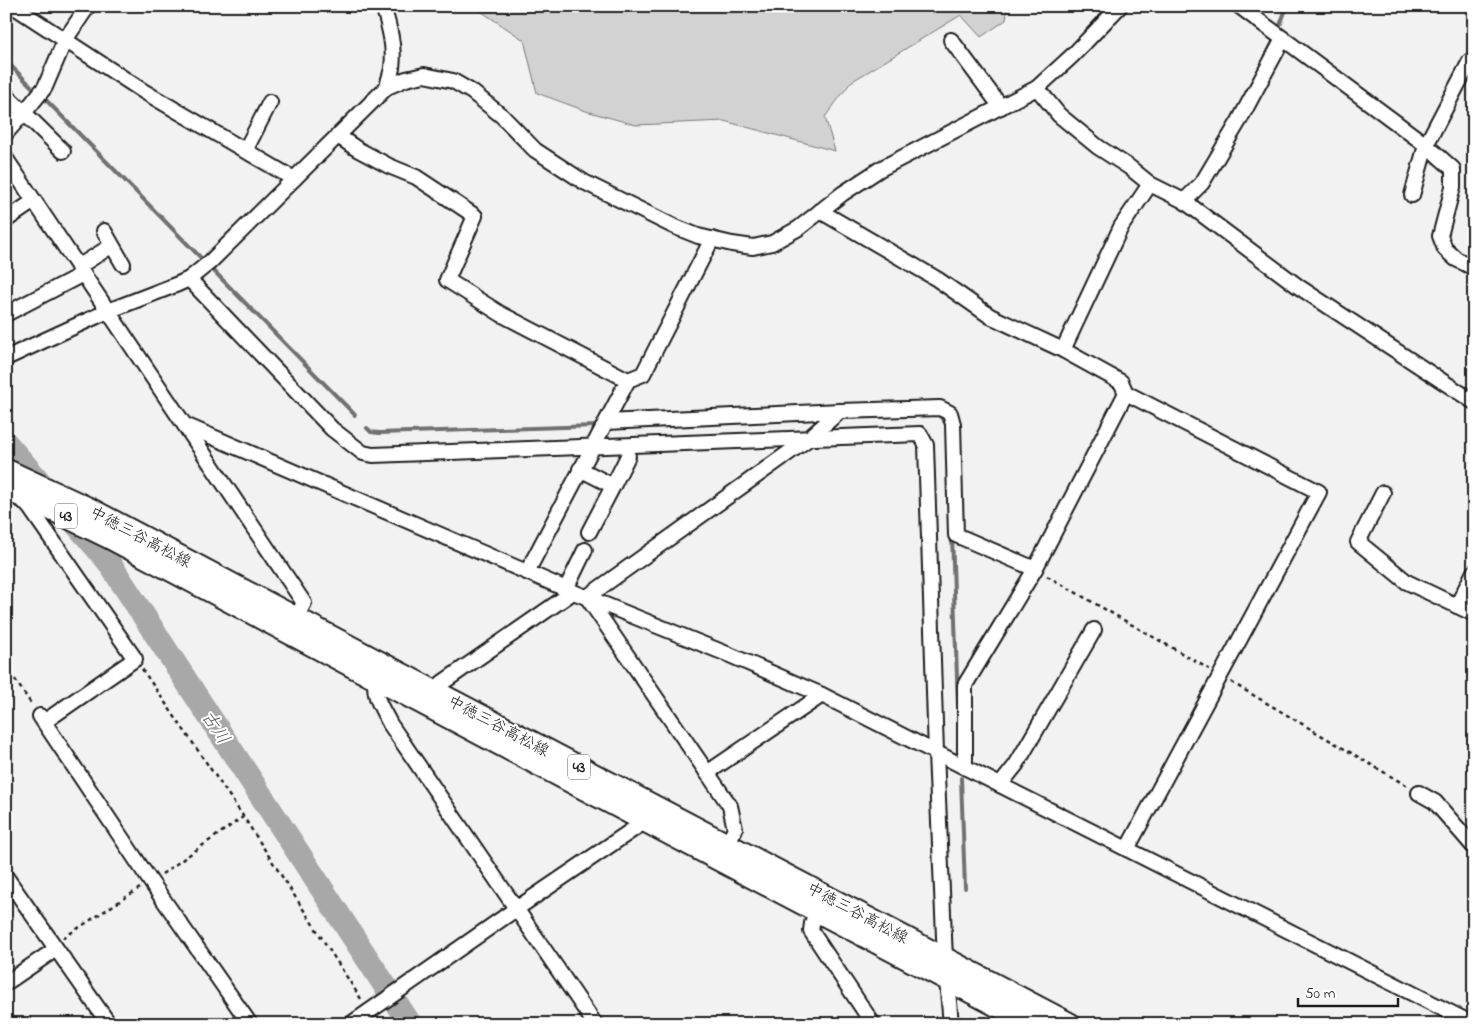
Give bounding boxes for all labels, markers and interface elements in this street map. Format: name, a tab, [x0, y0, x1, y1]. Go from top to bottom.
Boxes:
street label: 中徳三谷高松線	[85, 501, 195, 575]
road number: 43	[55, 504, 77, 528]
street label: 中徳三谷高松線	[443, 690, 553, 764]
water label: 古川	[194, 706, 235, 750]
road number: 43	[568, 754, 590, 780]
street label: 中徳三谷高松線	[802, 877, 912, 951]
scale bar	[1298, 975, 1398, 1007]
text: 50 m	[1305, 983, 1336, 1005]

